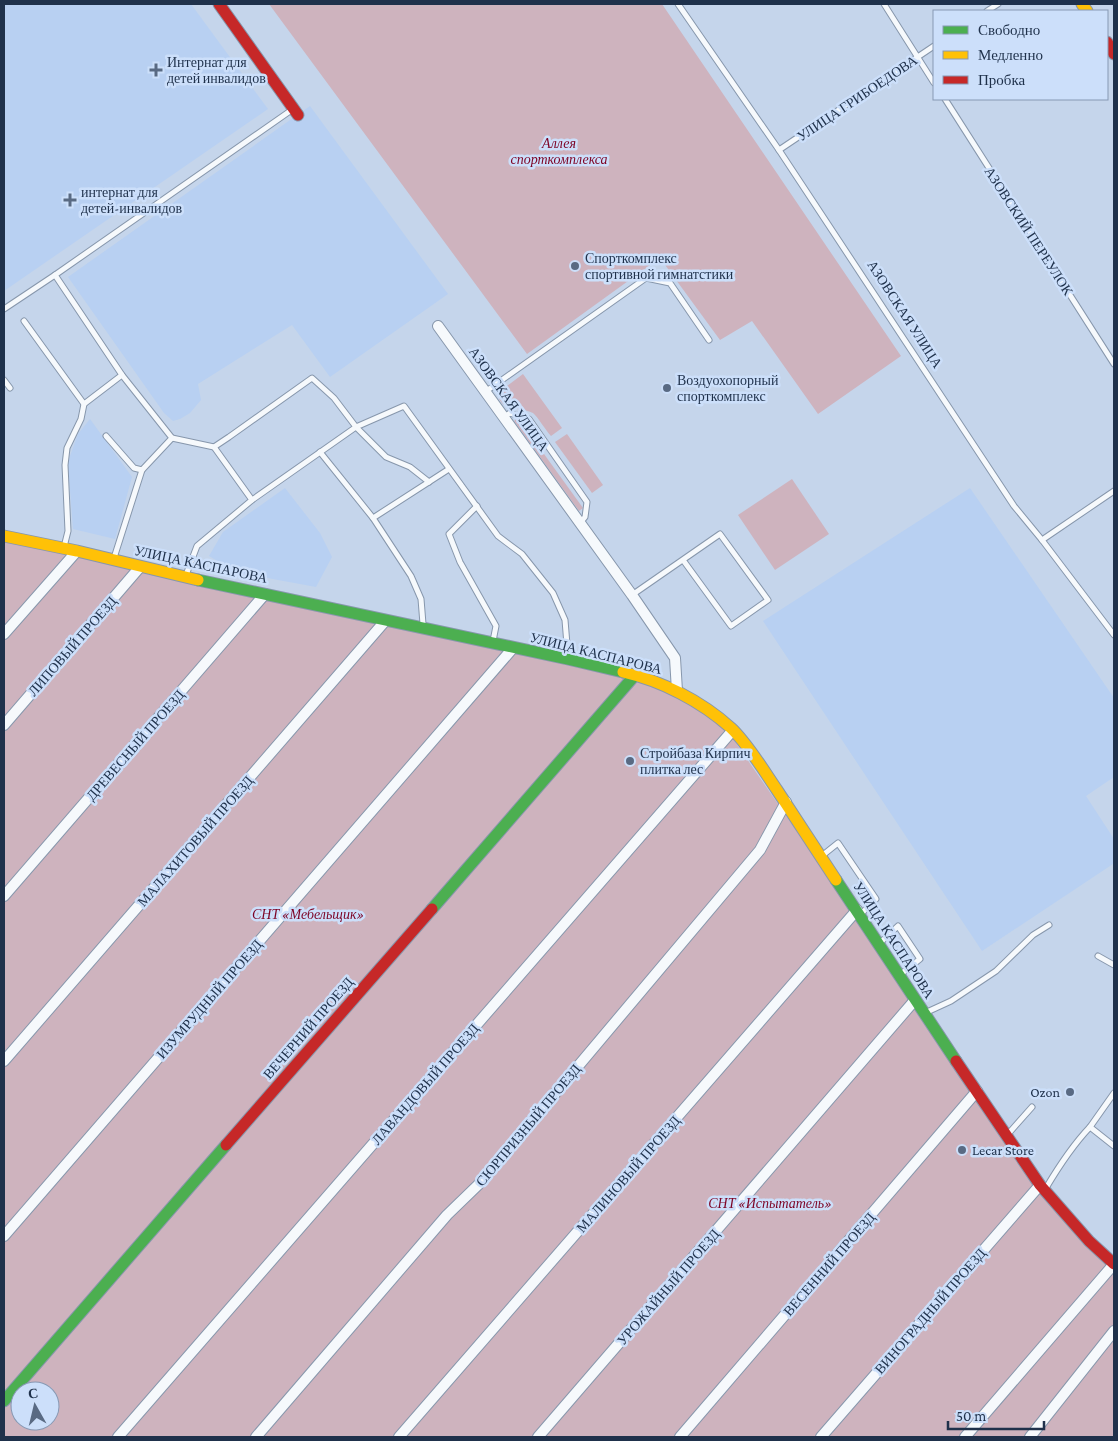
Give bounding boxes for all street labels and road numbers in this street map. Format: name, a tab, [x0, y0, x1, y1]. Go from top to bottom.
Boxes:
street label: УЛИЦА ГРИБОЕДОВА	[794, 51, 921, 144]
street label: АЗОВСКИЙ ПЕРЕУЛОК	[981, 164, 1077, 299]
street label: АЗОВСКАЯ УЛИЦА	[864, 257, 946, 372]
street label: АЗОВСКАЯ УЛИЦА	[466, 344, 553, 455]
street label: УЛИЦА КАСПАРОВА	[133, 542, 270, 586]
street label: ЛИПОВЫЙ ПРОЕЗД	[24, 593, 120, 699]
street label: УЛИЦА КАСПАРОВА	[528, 629, 665, 677]
street label: ДРЕВЕСНЫЙ ПРОЕЗД	[83, 686, 188, 803]
street label: МАЛАХИТОВЫЙ ПРОЕЗД	[134, 772, 256, 910]
street label: УЛИЦА КАСПАРОВА	[850, 879, 938, 1002]
street label: ИЗУМРУДНЫЙ ПРОЕЗД	[153, 936, 265, 1062]
street label: ВЕЧЕРНИЙ ПРОЕЗД	[260, 974, 357, 1082]
street label: ЛАВАНДОВЫЙ ПРОЕЗД	[368, 1020, 482, 1148]
street label: СЮРПРИЗНЫЙ ПРОЕЗД	[472, 1060, 584, 1189]
street label: МАЛИНОВЫЙ ПРОЕЗД	[573, 1112, 683, 1236]
street label: ВЕСЕННИЙ ПРОЕЗД	[780, 1209, 878, 1319]
street label: УРОЖАЙНЫЙ ПРОЕЗД	[613, 1226, 723, 1348]
street label: ВИНОГРАДНЫЙ ПРОЕЗД	[871, 1245, 989, 1377]

